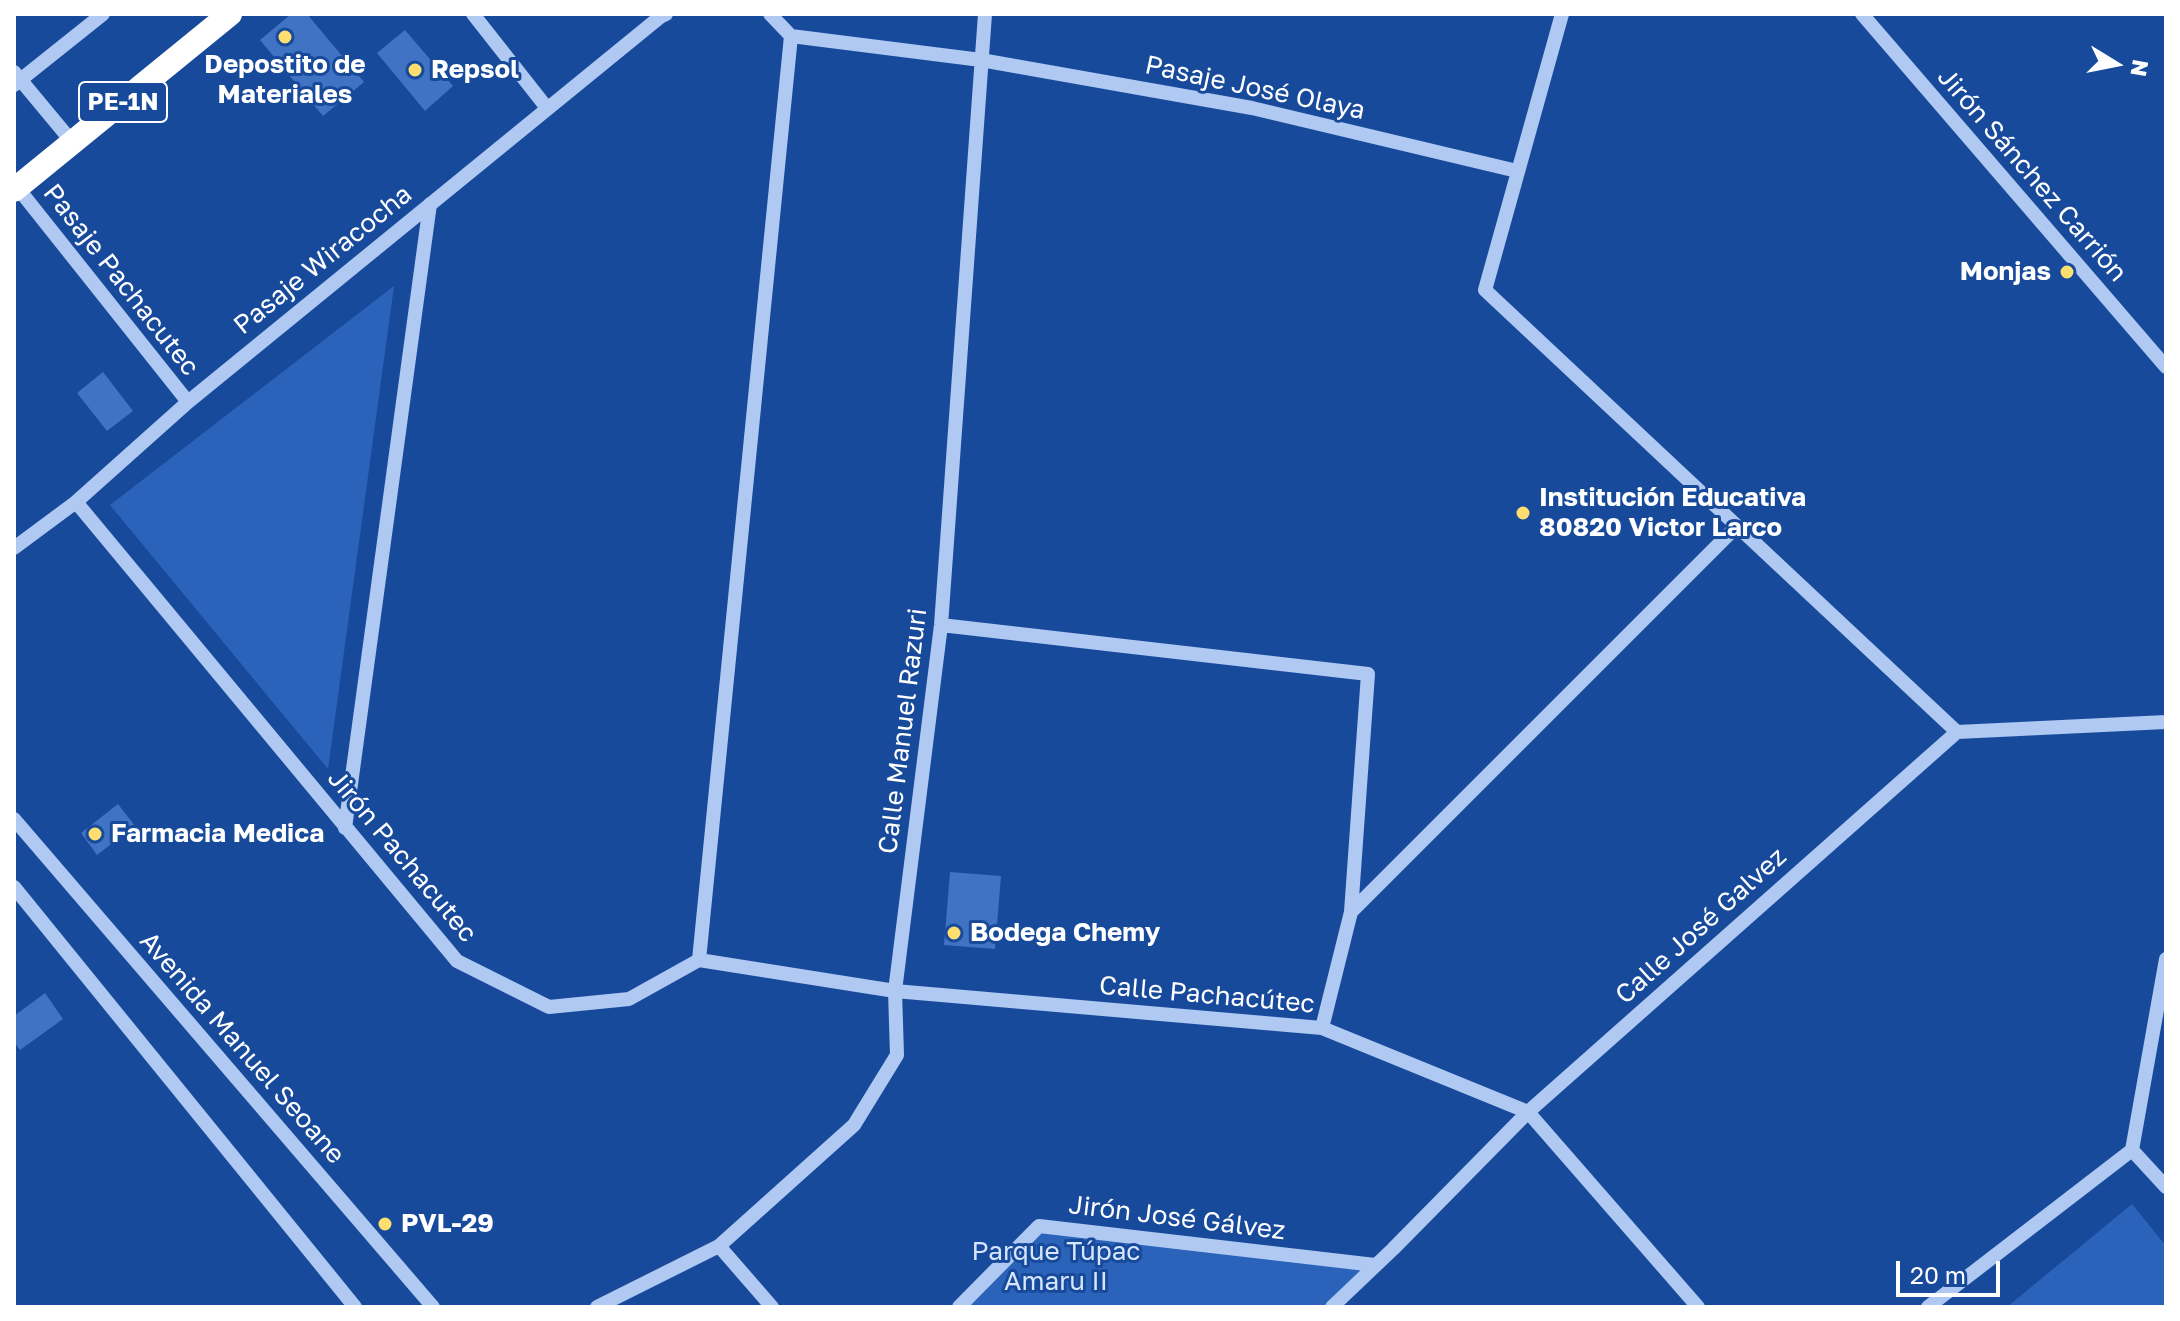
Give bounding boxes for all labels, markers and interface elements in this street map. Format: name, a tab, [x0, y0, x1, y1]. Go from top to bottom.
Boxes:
north arrow	[2076, 24, 2156, 104]
marker: Depostito de Materiales	[276, 28, 294, 46]
place label: Depostito de Materiales	[204, 49, 366, 110]
street label: Pasaje José Olaya	[1142, 49, 1368, 127]
place label: Repsol	[431, 54, 519, 86]
text: N	[2125, 58, 2155, 79]
marker: Repsol	[406, 61, 424, 79]
street label: Jirón Sánchez Carrión	[1931, 62, 2133, 288]
road number: PE-1N	[79, 82, 167, 122]
street label: Pasaje Pachacutec	[37, 178, 205, 382]
street label: Pasaje Wiracocha	[228, 179, 418, 341]
place label: Monjas	[1960, 256, 2051, 288]
marker: Monjas	[2058, 263, 2076, 281]
place label: Institución Educativa 80820 Victor Larco	[1539, 482, 1806, 544]
marker: Institución Educativa 80820 Victor Larco	[1514, 504, 1532, 522]
street label: Calle Manuel Razuri	[872, 606, 934, 856]
street label: Jirón Pachacutec	[321, 764, 483, 948]
place label: Farmacia Medica	[111, 818, 324, 850]
marker: Farmacia Medica	[86, 825, 104, 843]
street label: Calle José Galvez	[1609, 841, 1793, 1011]
place label: Bodega Chemy	[970, 917, 1160, 949]
marker: Bodega Chemy	[945, 924, 963, 942]
street label: Avenida Manuel Seoane	[133, 926, 351, 1170]
street label: Calle Pachacútec	[1098, 970, 1316, 1020]
street label: Jirón José Gálvez	[1067, 1189, 1287, 1247]
place label: PVL-29	[401, 1208, 494, 1240]
marker: PVL-29	[376, 1215, 394, 1233]
park label: Parque Túpac Amaru II	[972, 1236, 1140, 1298]
scale bar	[1900, 1245, 2004, 1295]
text: 20 m	[1910, 1260, 1966, 1289]

